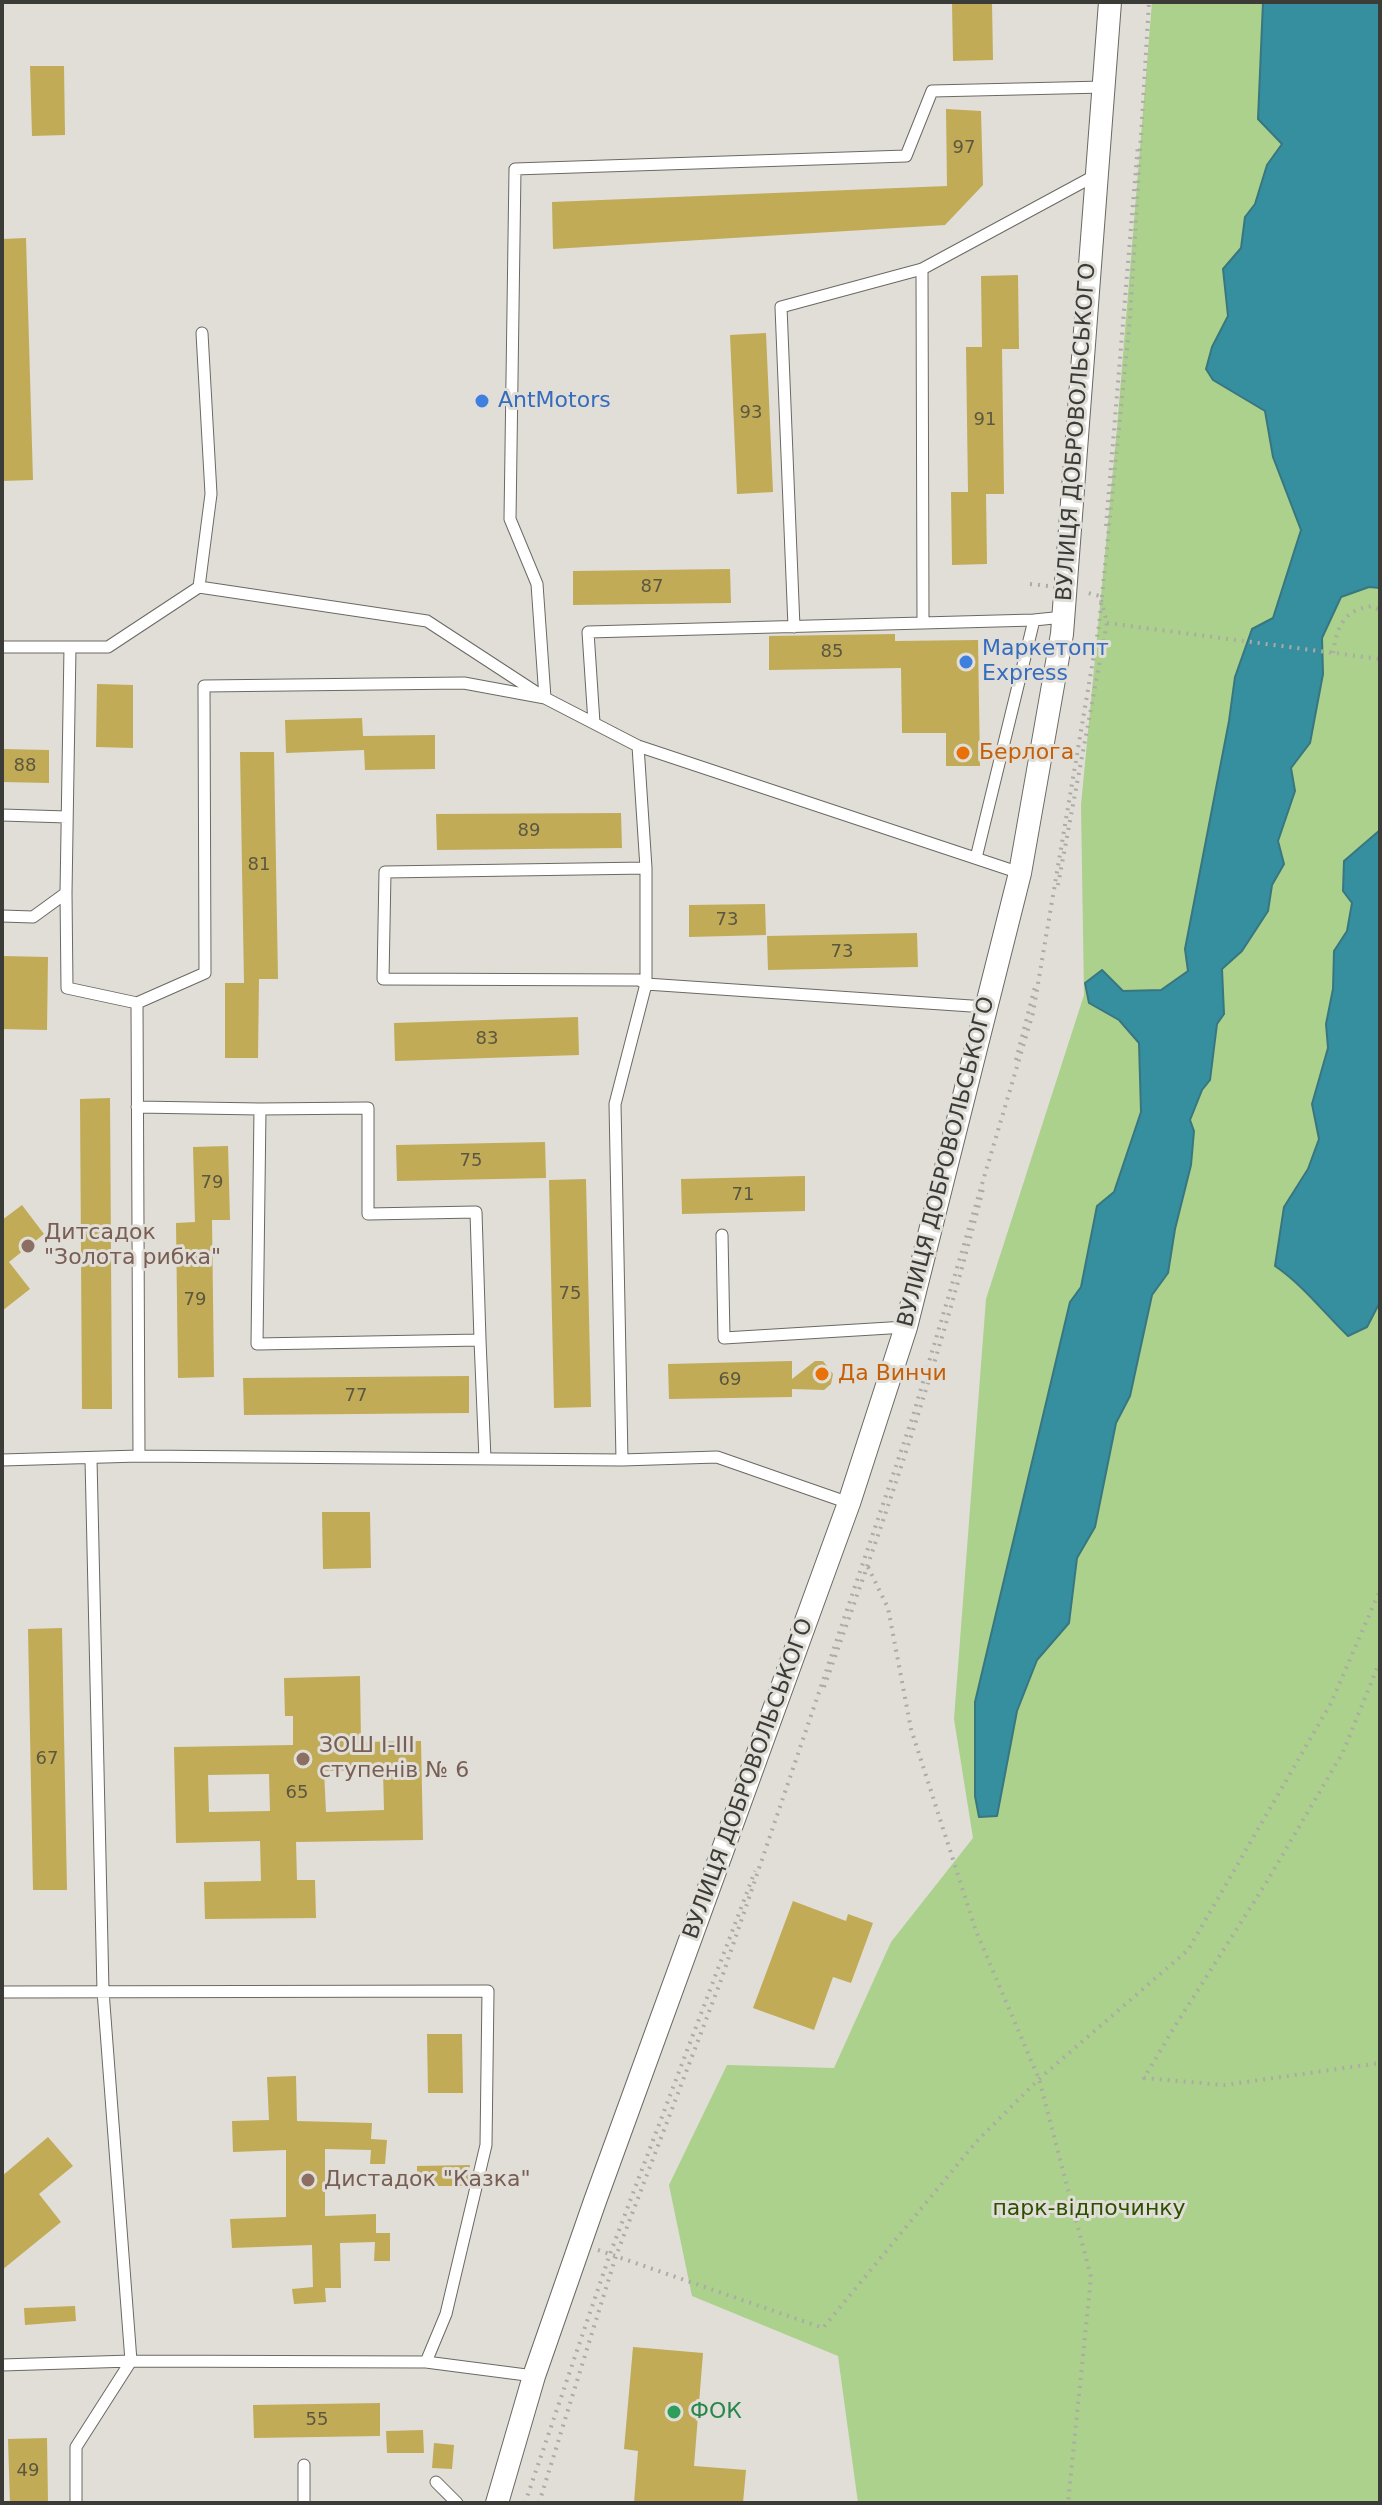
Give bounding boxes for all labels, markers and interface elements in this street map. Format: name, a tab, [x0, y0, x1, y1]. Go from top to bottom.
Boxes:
house number: 97	[953, 137, 975, 159]
street label: ВУЛИЦЯ ДОБРОВОЛЬСЬКОГО	[1052, 262, 1102, 602]
place label: AntMotors	[498, 388, 611, 414]
marker: AntMotors	[473, 392, 491, 410]
house number: 93	[740, 402, 762, 424]
house number: 91	[974, 409, 996, 431]
house number: 87	[641, 576, 663, 598]
place label: Маркетопт Express	[982, 636, 1109, 688]
house number: 85	[821, 641, 843, 663]
marker: Маркетопт Express	[957, 653, 975, 671]
place label: Берлога	[979, 740, 1074, 766]
marker: Берлога	[954, 744, 972, 762]
house number: 88	[14, 755, 36, 777]
house number: 89	[518, 820, 540, 842]
house number: 81	[248, 854, 270, 876]
house number: 73	[716, 909, 738, 931]
house number: 73	[831, 941, 853, 963]
street label: ВУЛИЦЯ ДОБРОВОЛЬСЬКОГО	[893, 994, 1001, 1330]
house number: 83	[476, 1028, 498, 1050]
house number: 75	[460, 1150, 482, 1172]
house number: 79	[201, 1172, 223, 1194]
house number: 71	[732, 1184, 754, 1206]
place label: Дитсадок "Золота рибка"	[44, 1220, 221, 1272]
marker: Дитсадок "Золота рибка"	[19, 1237, 37, 1255]
house number: 75	[559, 1283, 581, 1305]
house number: 79	[184, 1289, 206, 1311]
place label: Да Винчи	[838, 1361, 947, 1387]
marker: Да Винчи	[813, 1365, 831, 1383]
house number: 69	[719, 1369, 741, 1391]
house number: 77	[345, 1385, 367, 1407]
street label: ВУЛИЦЯ ДОБРОВОЛЬСЬКОГО	[679, 1615, 819, 1943]
place label: ЗОШ І-ІІІ ступенів № 6	[319, 1733, 469, 1784]
house number: 67	[36, 1748, 58, 1770]
marker: ЗОШ І-ІІІ ступенів № 6	[294, 1750, 312, 1768]
house number: 65	[286, 1782, 308, 1804]
place label: Дистадок "Казка"	[324, 2167, 531, 2193]
marker: Дистадок "Казка"	[299, 2171, 317, 2189]
park label: парк-відпочинку	[992, 2196, 1186, 2222]
place label: ФОК	[690, 2399, 742, 2425]
marker: ФОК	[665, 2403, 683, 2421]
house number: 55	[306, 2409, 328, 2431]
house number: 49	[17, 2460, 39, 2482]

